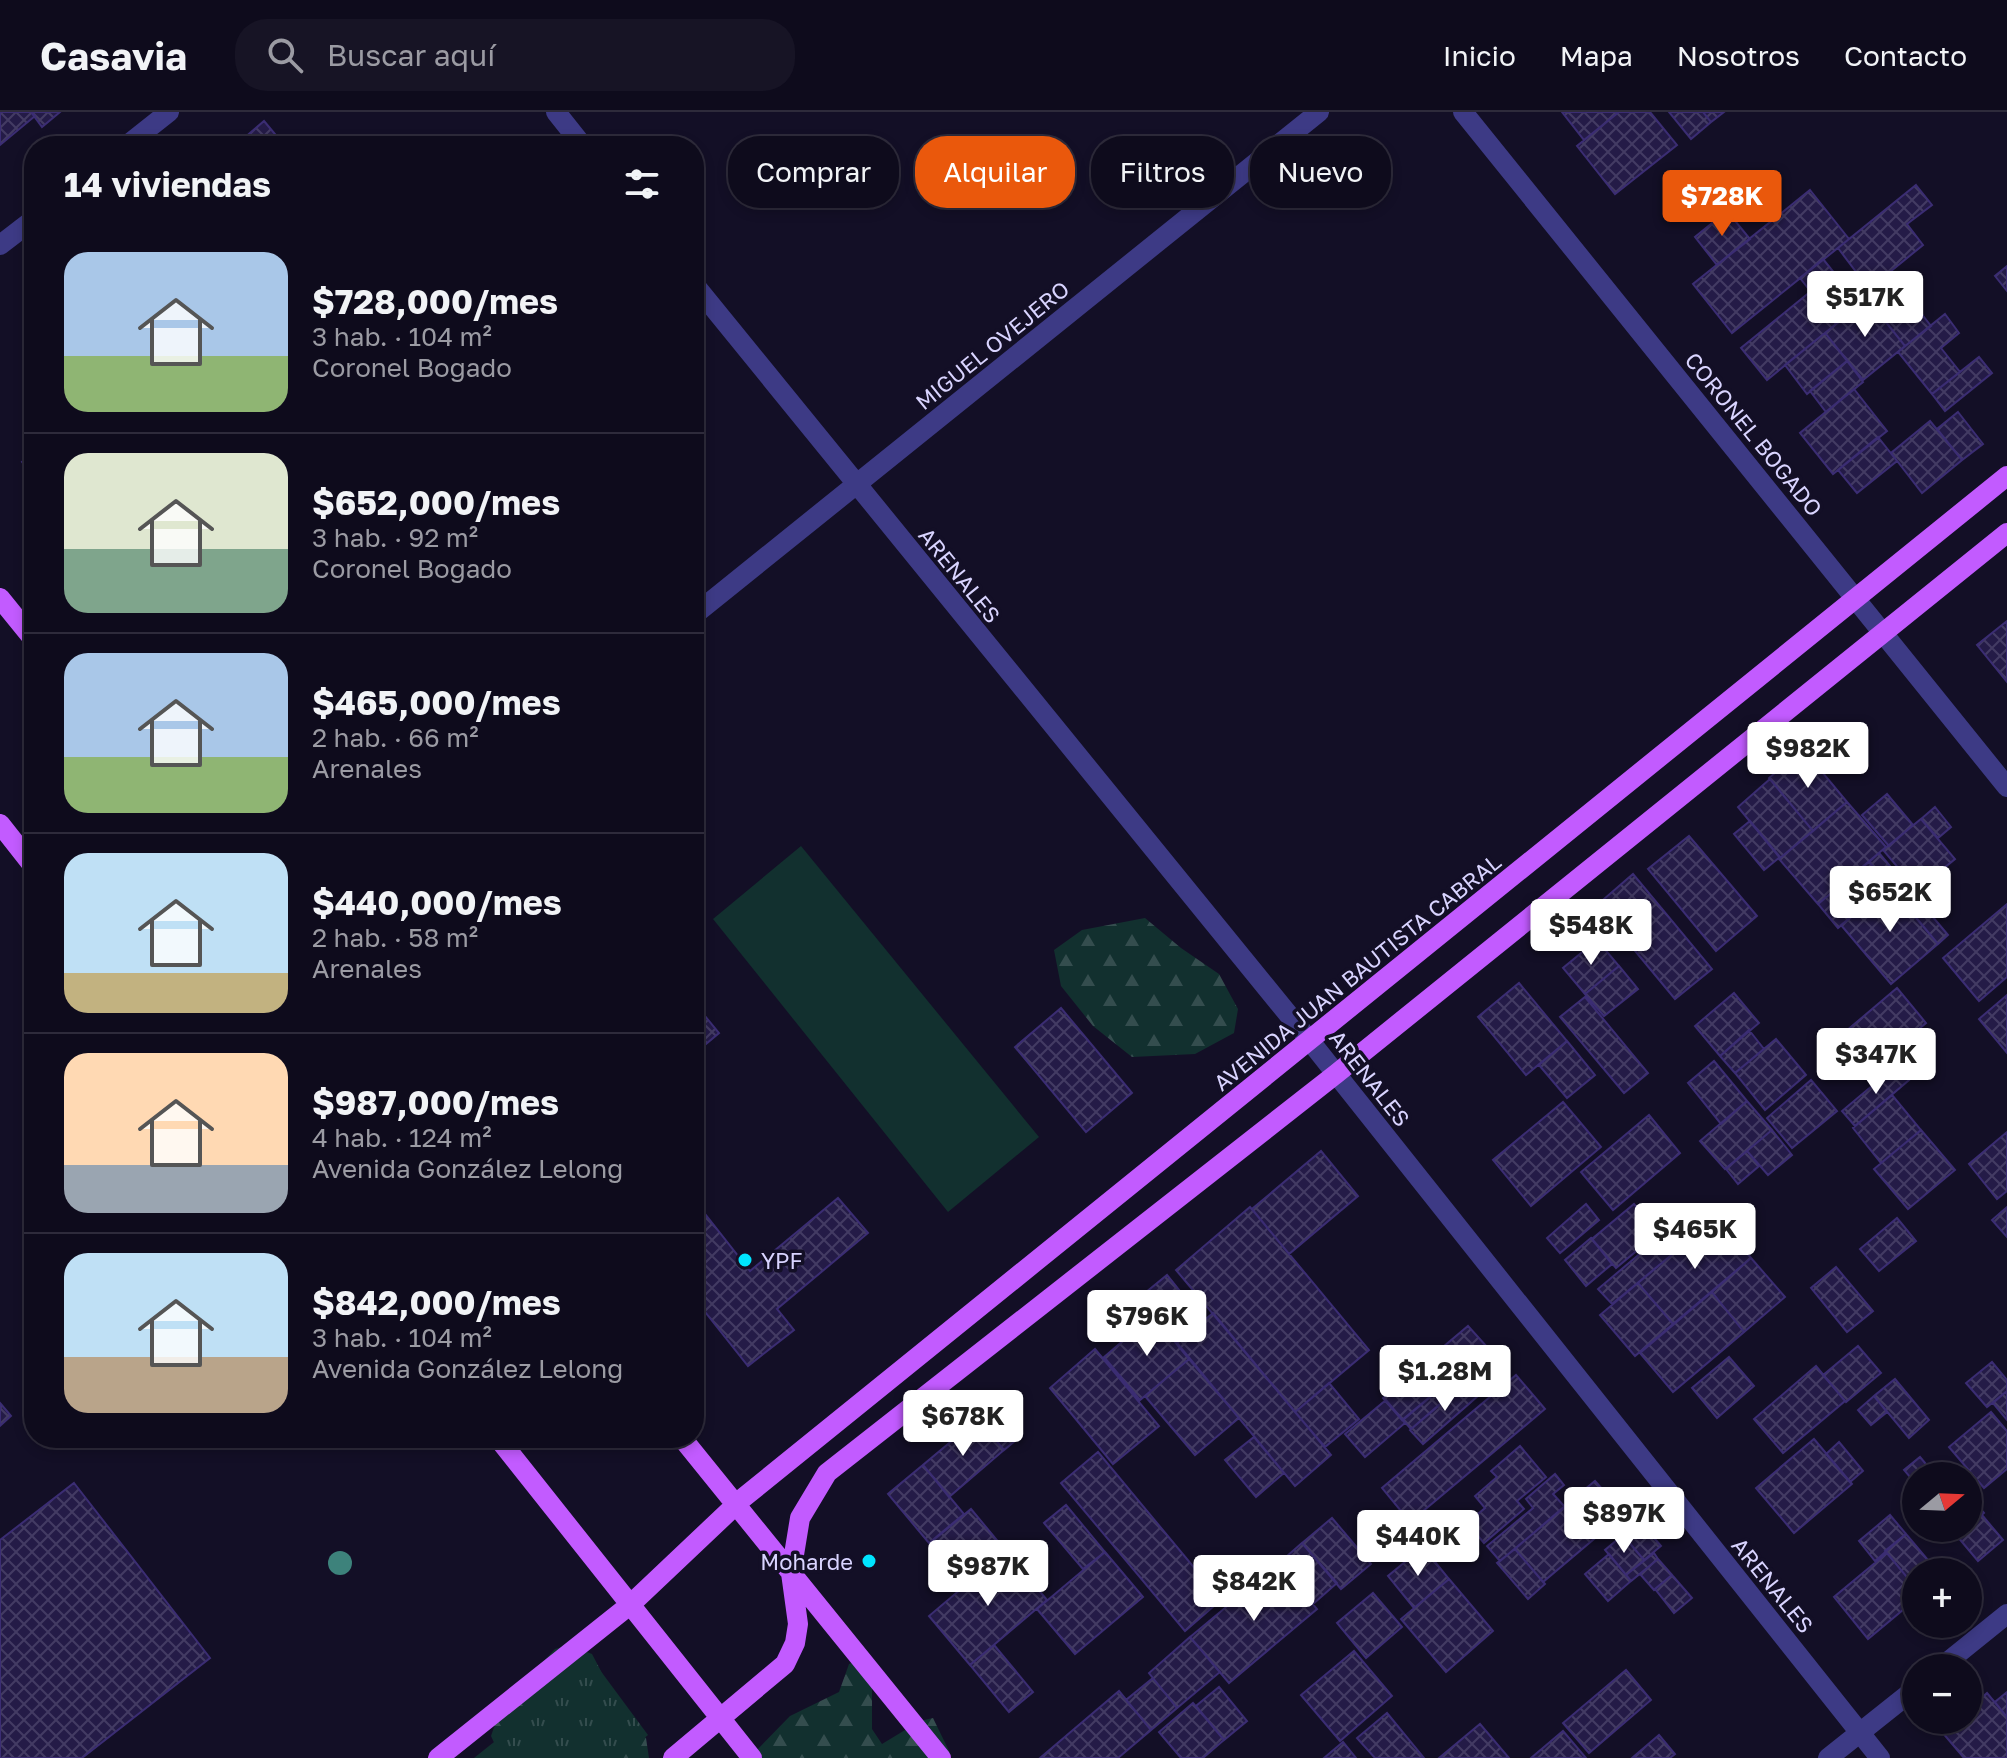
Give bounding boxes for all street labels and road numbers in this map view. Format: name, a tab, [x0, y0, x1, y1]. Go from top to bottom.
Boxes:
street label: MIGUEL OVEJERO	[910, 275, 1074, 415]
street label: CORONEL BOGADO	[1680, 347, 1828, 521]
street label: ARENALES	[913, 522, 1007, 628]
street label: AVENIDA JUAN BAUTISTA CABRAL	[1208, 847, 1506, 1096]
street label: ARENALES	[1324, 1025, 1416, 1131]
street label: ARENALES	[1726, 1532, 1820, 1638]

